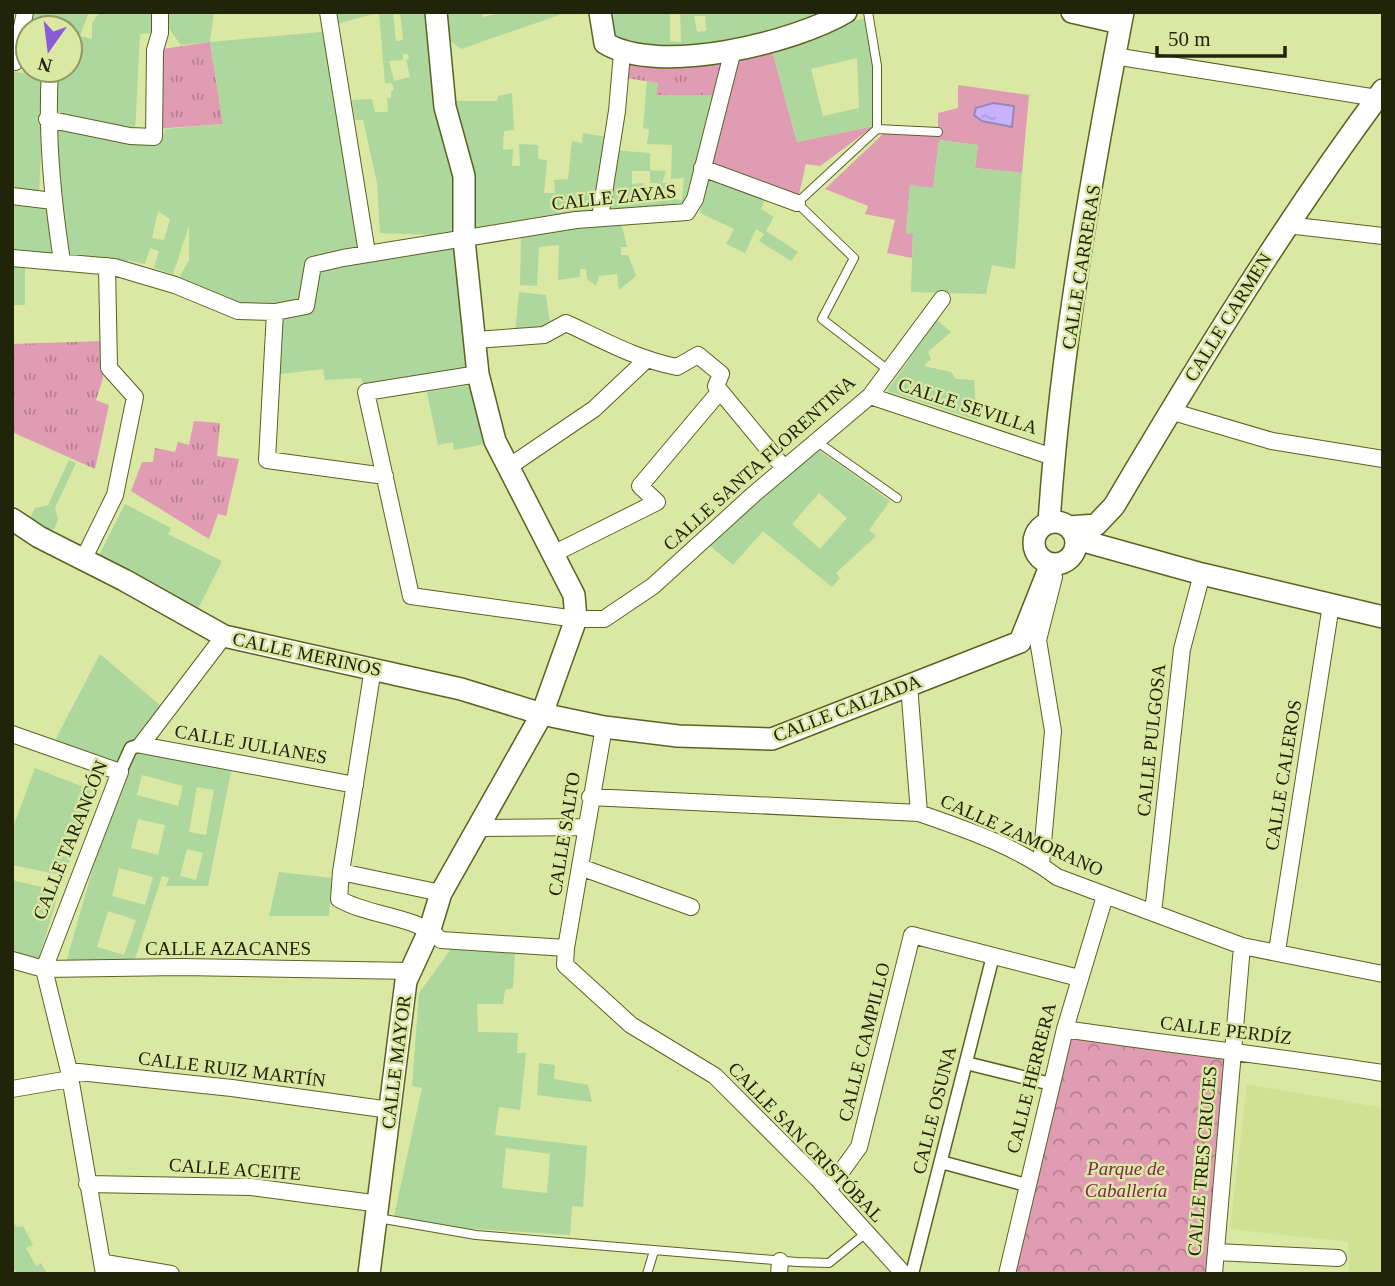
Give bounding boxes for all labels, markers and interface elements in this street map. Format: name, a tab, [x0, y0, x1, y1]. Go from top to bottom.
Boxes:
north arrow	[14, 14, 84, 84]
scale bar	[1157, 14, 1285, 58]
text: 50 m	[1168, 27, 1211, 51]
text: N	[36, 53, 54, 77]
street label: CALLE ZAYAS	[551, 180, 677, 214]
street label: CALLE CARRERAS	[1058, 183, 1104, 351]
street label: CALLE CARMEN	[1180, 249, 1276, 385]
street label: CALLE SANTA FLORENTINA	[659, 371, 859, 555]
street label: CALLE SEVILLA	[896, 374, 1041, 438]
street label: CALLE MERINOS	[231, 628, 383, 680]
street label: CALLE PULGOSA	[1133, 662, 1169, 817]
street label: CALLE CALZADA	[770, 670, 924, 746]
street label: CALLE CALEROS	[1261, 698, 1305, 852]
street label: CALLE JULIANES	[173, 720, 329, 768]
street label: CALLE TARANCÓN	[28, 757, 112, 923]
street label: CALLE SALTO	[544, 771, 584, 897]
street label: CALLE ZAMORANO	[937, 790, 1107, 880]
street label: CALLE AZACANES	[145, 938, 311, 959]
street label: CALLE CAMPILLO	[834, 960, 894, 1124]
street label: CALLE MAYOR	[377, 993, 415, 1130]
street label: CALLE HERRERA	[1002, 1000, 1060, 1156]
street label: CALLE PERDÍZ	[1159, 1012, 1293, 1048]
street label: CALLE OSUNA	[908, 1043, 960, 1176]
street label: CALLE RUIZ MARTÍN	[137, 1047, 327, 1091]
street label: CALLE SAN CRISTÓBAL	[724, 1058, 888, 1226]
street label: CALLE TRES CRUCES	[1183, 1065, 1221, 1257]
street label: CALLE ACEITE	[168, 1154, 302, 1184]
park label: Parque de Caballería	[1085, 1158, 1167, 1201]

